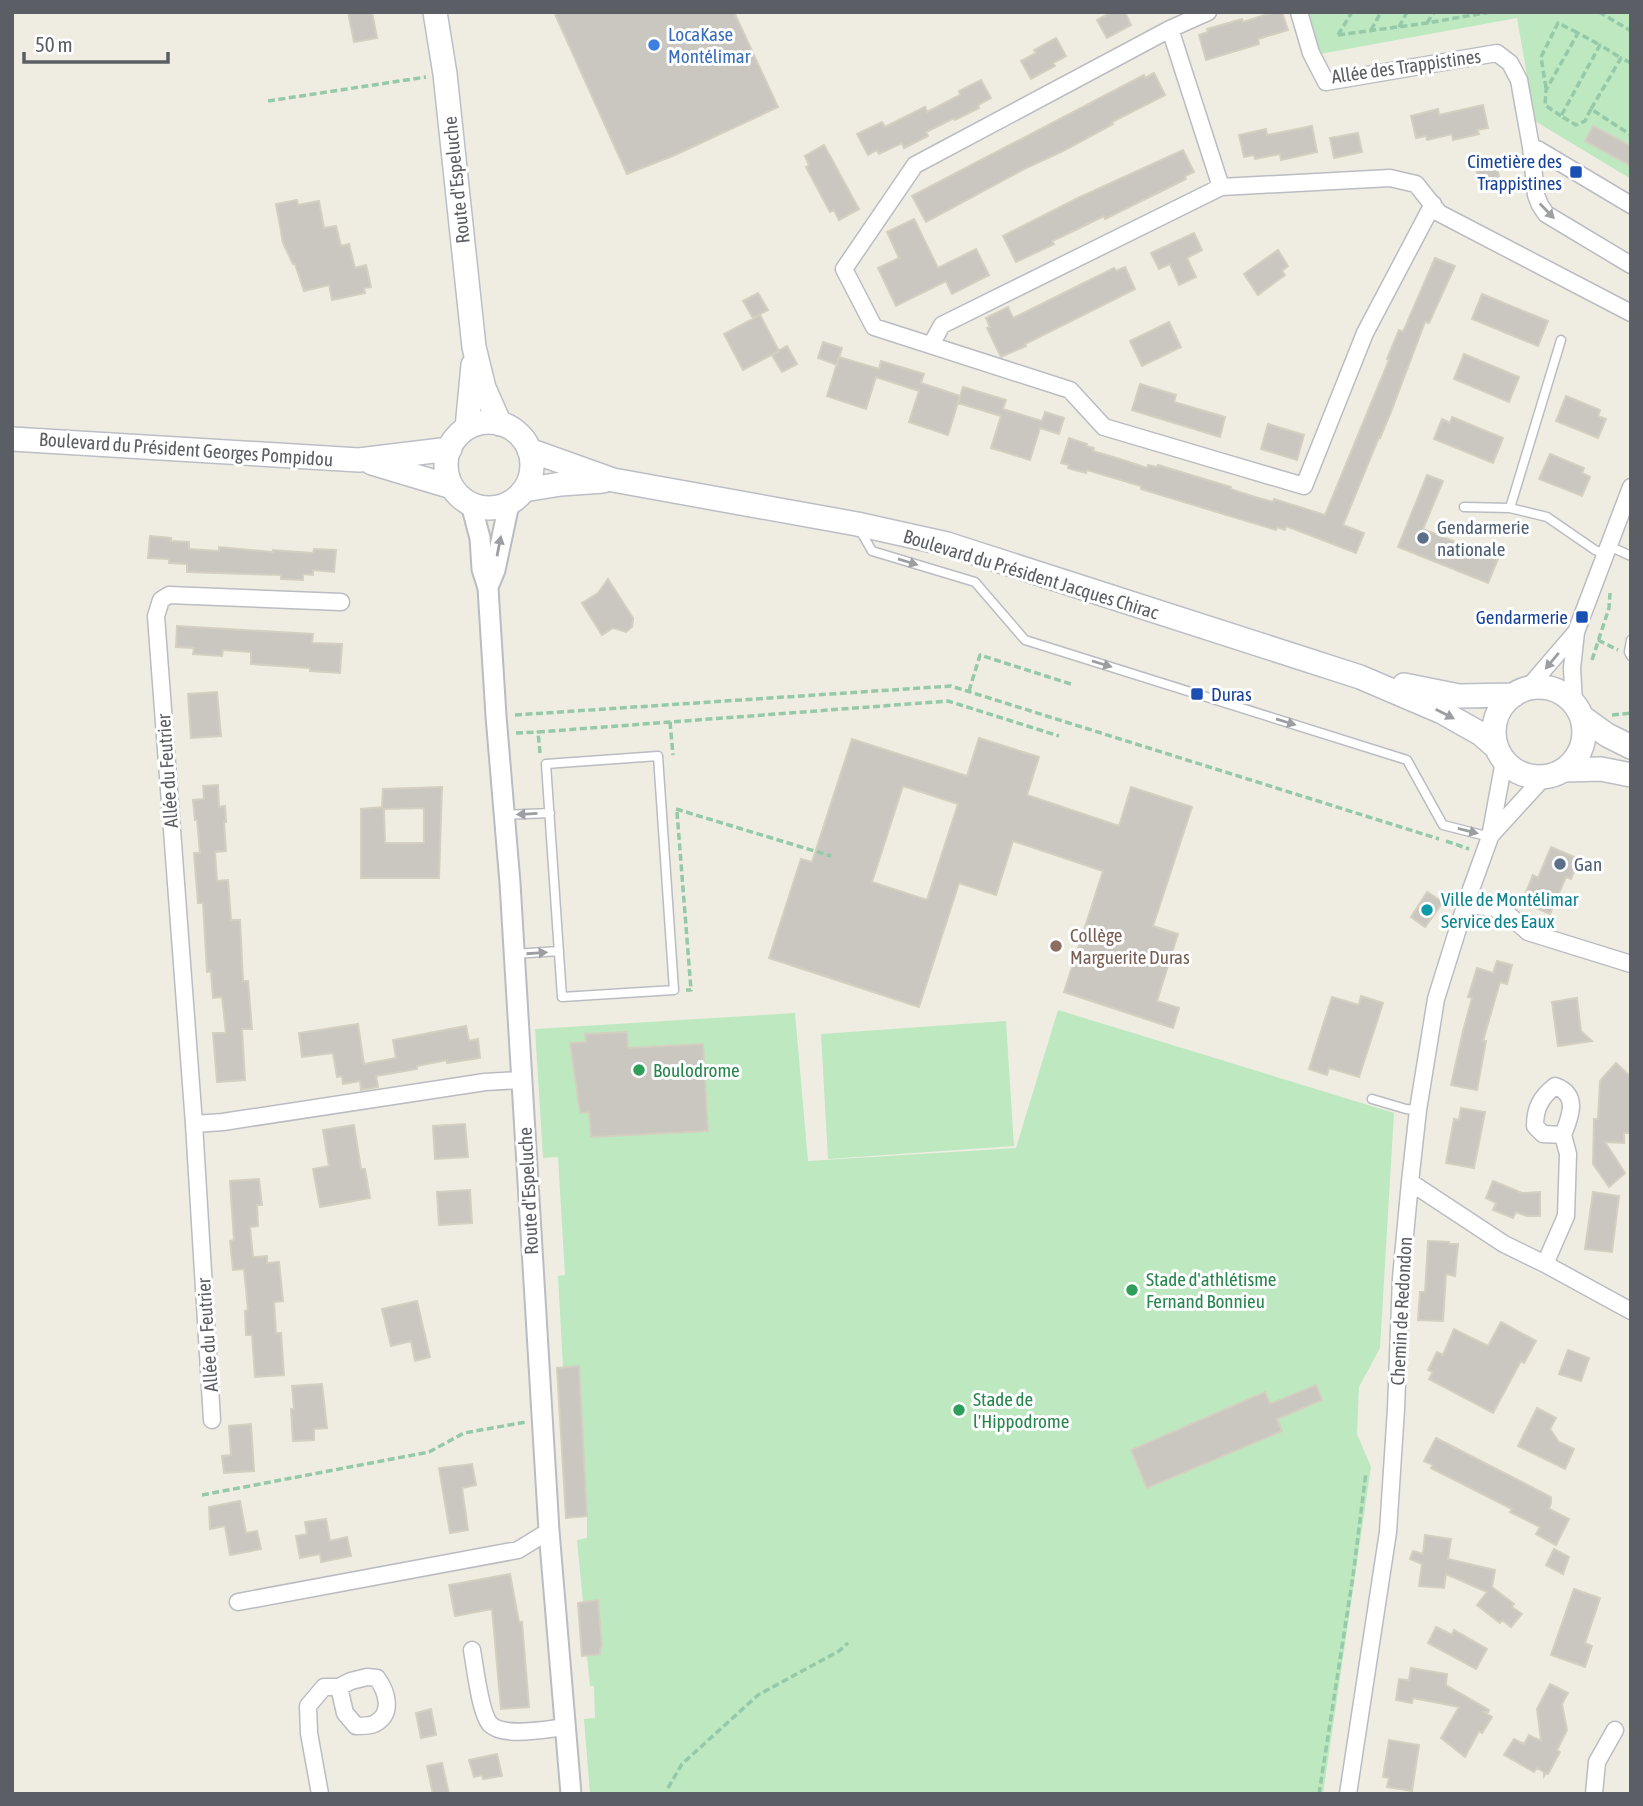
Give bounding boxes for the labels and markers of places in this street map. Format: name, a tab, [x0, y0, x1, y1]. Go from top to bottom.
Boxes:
place label: LocaKase Montélimar	[668, 23, 751, 67]
marker: LocaKase Montélimar	[646, 37, 662, 53]
place label: Cimetière des Trappistines	[1467, 150, 1562, 194]
marker: Cimetière des Trappistines	[1568, 164, 1584, 180]
place label: Gendarmerie nationale	[1437, 516, 1529, 560]
marker: Gendarmerie nationale	[1415, 530, 1431, 546]
place label: Gendarmerie	[1476, 606, 1568, 628]
marker: Gendarmerie	[1574, 609, 1590, 625]
place label: Duras	[1211, 683, 1252, 705]
marker: Duras	[1189, 686, 1205, 702]
place label: Gan	[1574, 853, 1602, 875]
marker: Gan	[1552, 856, 1568, 872]
place label: Ville de Montélimar Service des Eaux	[1441, 888, 1579, 932]
marker: Ville de Montélimar Service des Eaux	[1419, 902, 1435, 918]
place label: Collège Marguerite Duras	[1070, 924, 1190, 968]
marker: Collège Marguerite Duras	[1048, 938, 1064, 954]
place label: Boulodrome	[653, 1059, 740, 1081]
marker: Boulodrome	[631, 1062, 647, 1078]
place label: Stade d'athlétisme Fernand Bonnieu	[1146, 1268, 1277, 1312]
marker: Stade d'athlétisme Fernand Bonnieu	[1124, 1282, 1140, 1298]
place label: Stade de l'Hippodrome	[973, 1388, 1069, 1432]
marker: Stade de l'Hippodrome	[951, 1402, 967, 1418]

